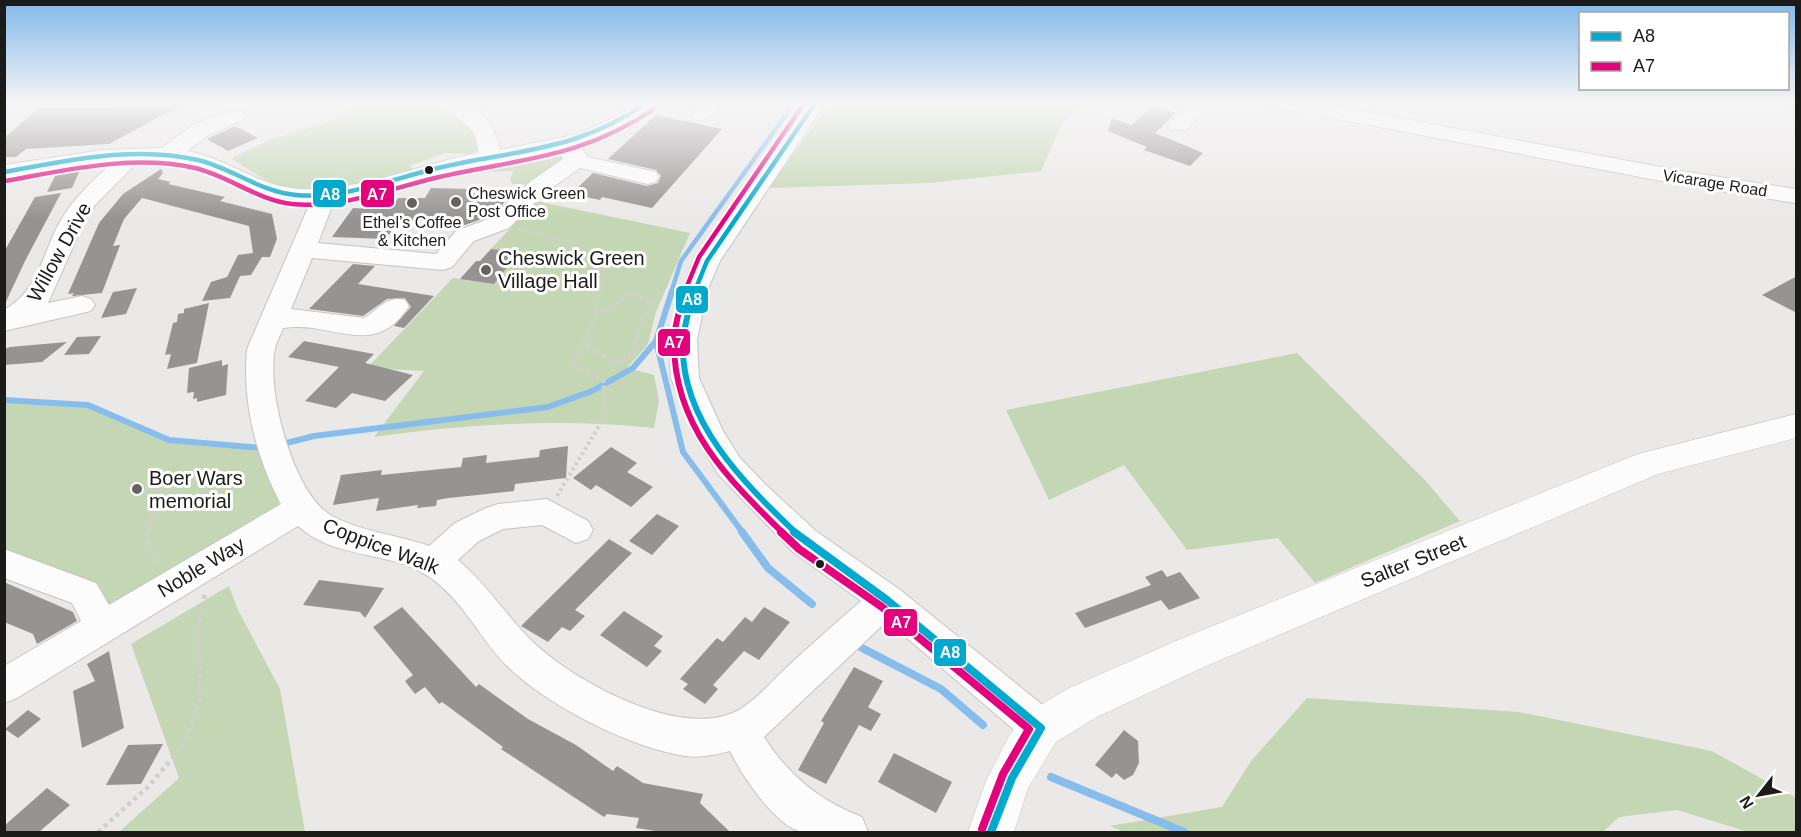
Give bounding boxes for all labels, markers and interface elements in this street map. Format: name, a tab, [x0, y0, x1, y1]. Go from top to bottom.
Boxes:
legend	[1579, 12, 1789, 90]
text: A8	[1633, 26, 1655, 46]
text: A7	[1633, 56, 1655, 76]
unlabelled marker	[423, 164, 435, 176]
street label: Vicarage Road	[1662, 166, 1768, 200]
line badge: A8	[312, 179, 347, 208]
line badge: A7	[360, 179, 395, 208]
place label: Cheswick Green Post Office	[468, 185, 585, 220]
text: A8	[320, 186, 340, 203]
text: A7	[367, 186, 387, 203]
marker: Cheswick Green Post Office	[449, 195, 463, 209]
marker: Ethel’s Coffee & Kitchen	[405, 196, 419, 210]
street label: Willow Drive	[23, 199, 95, 305]
place label: Ethel’s Coffee & Kitchen	[362, 214, 462, 249]
place label: Cheswick Green Village Hall	[498, 247, 645, 292]
marker: Cheswick Green Village Hall	[479, 263, 493, 277]
line badge: A8	[675, 285, 709, 314]
text: A8	[682, 291, 702, 308]
line badge: A7	[657, 328, 691, 357]
text: A7	[664, 334, 684, 351]
place label: Boer Wars memorial	[149, 467, 243, 512]
marker: Boer Wars memorial	[130, 482, 144, 496]
street label: Coppice Walk	[320, 514, 443, 579]
street label: Salter Street	[1357, 530, 1469, 592]
street label: Noble Way	[154, 533, 248, 601]
unlabelled marker	[814, 558, 826, 570]
line badge: A7	[883, 608, 918, 637]
text: A7	[891, 614, 911, 631]
line badge: A8	[933, 638, 967, 667]
text: A8	[940, 644, 960, 661]
north arrow	[1729, 765, 1789, 825]
text: N	[1736, 793, 1757, 812]

